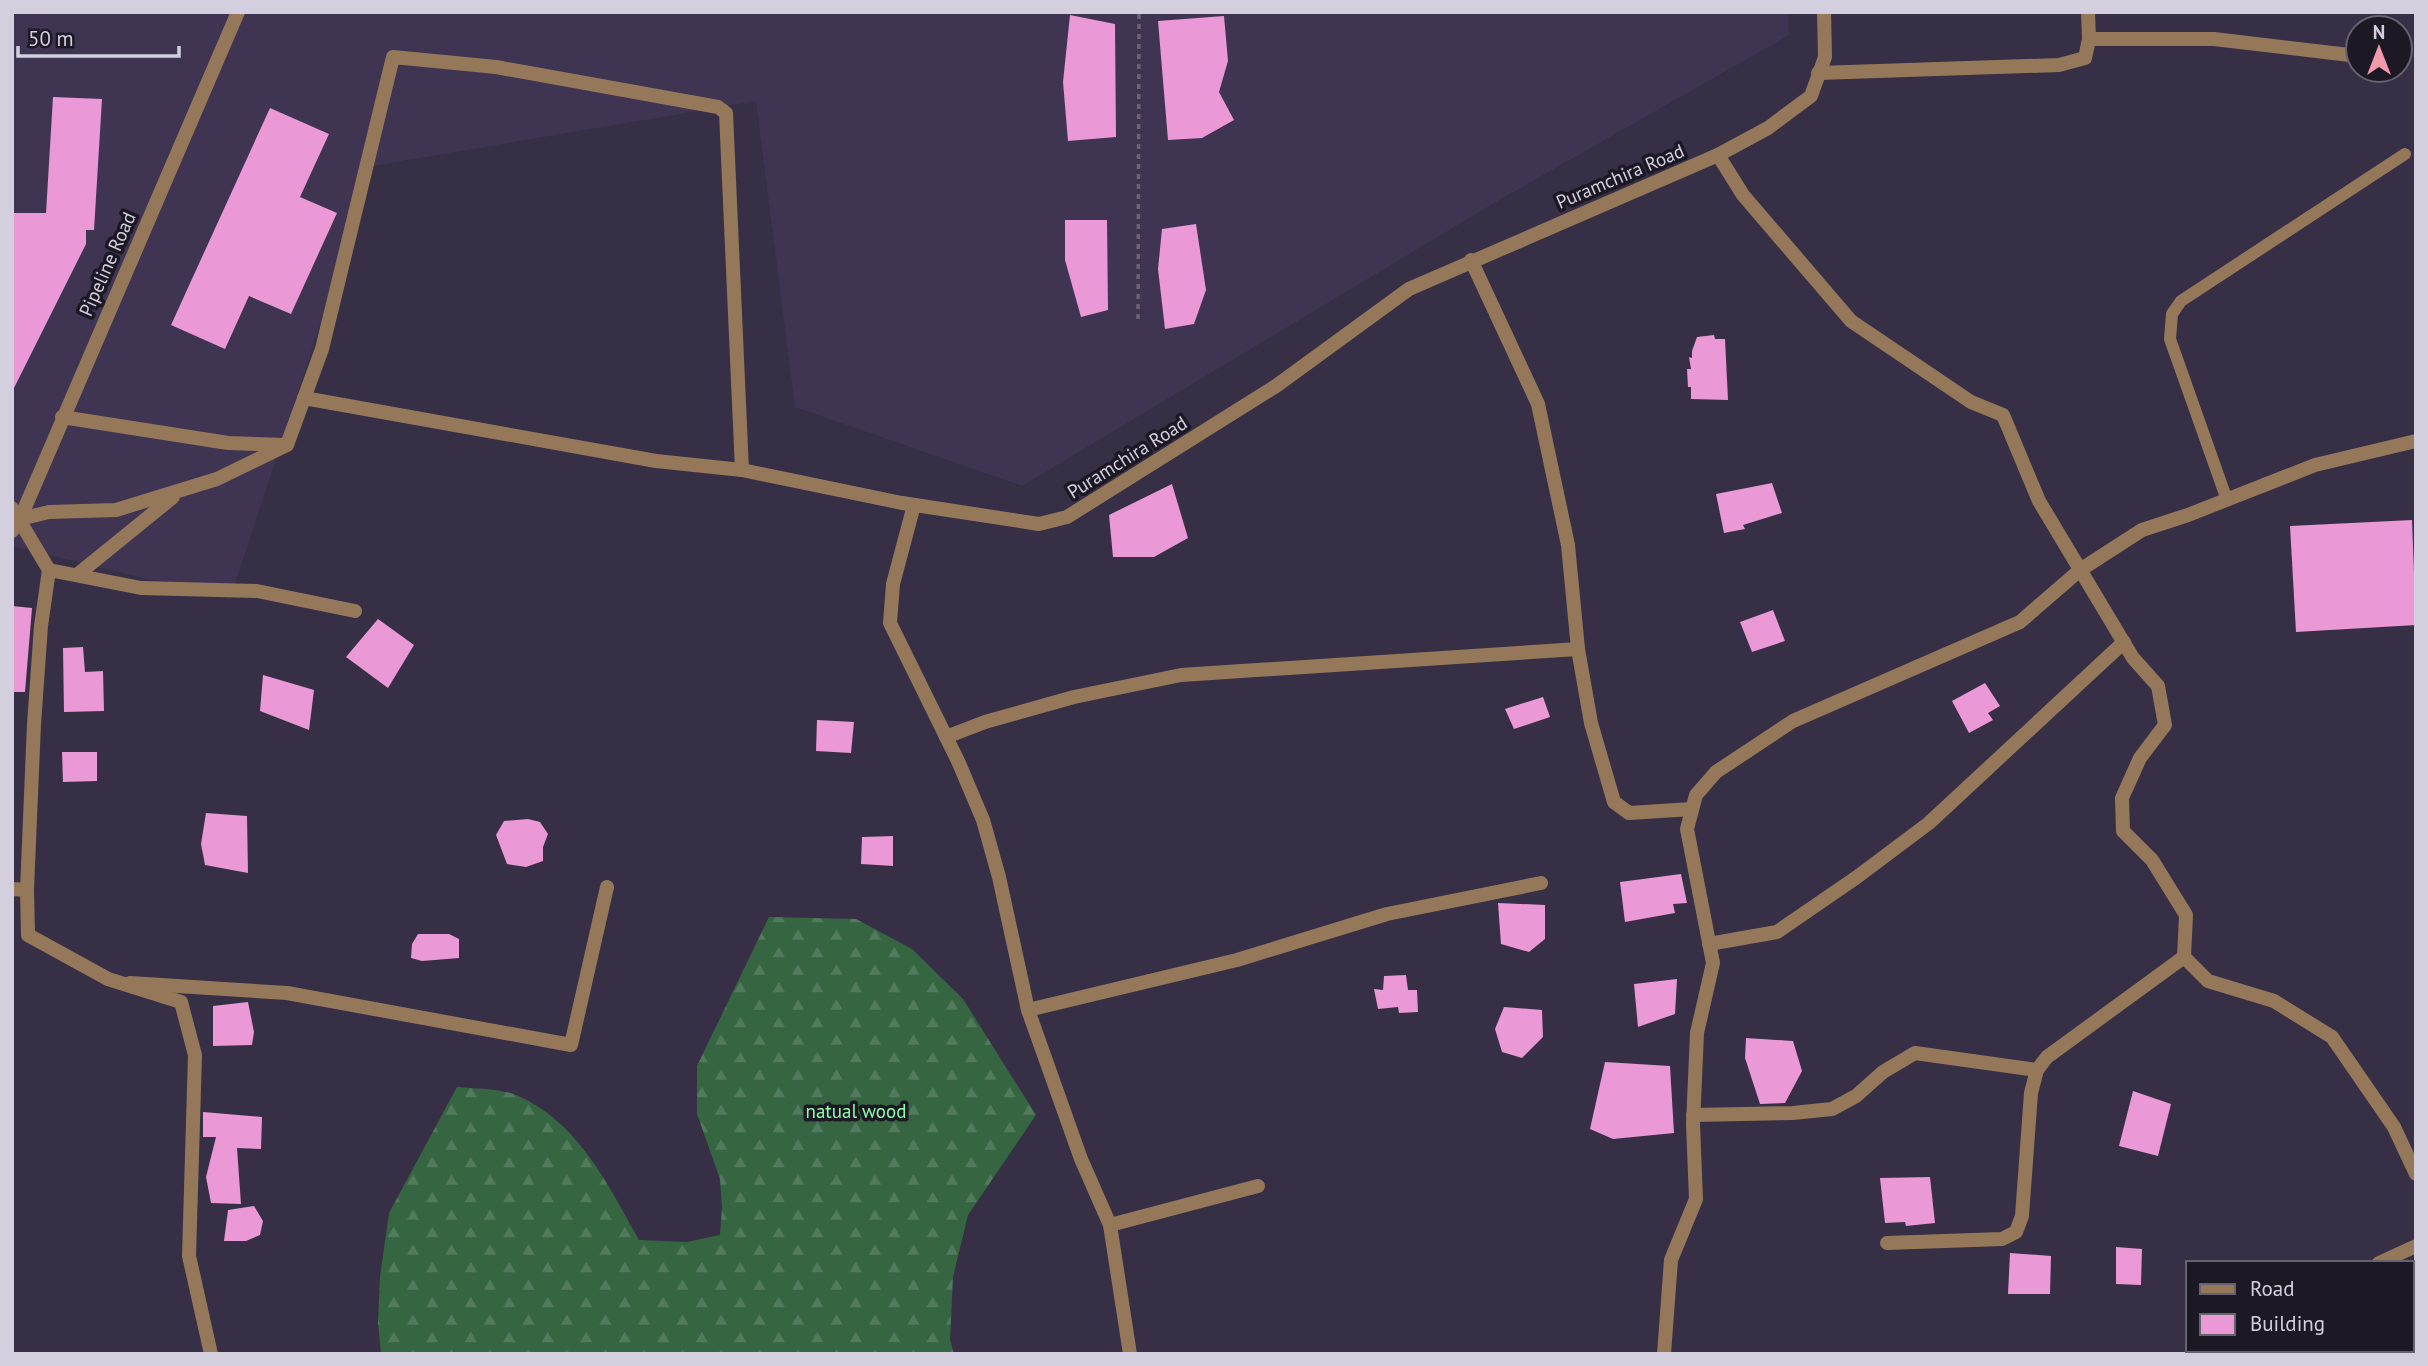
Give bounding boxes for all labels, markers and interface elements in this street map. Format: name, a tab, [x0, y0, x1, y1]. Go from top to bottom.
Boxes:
scale bar	[18, 14, 178, 58]
north arrow	[2344, 14, 2414, 84]
text: N	[2373, 20, 2385, 44]
text: 50 m	[28, 25, 74, 52]
street label: Puramchira Road	[1552, 138, 1688, 214]
street label: Pipeline Road	[73, 208, 141, 320]
street label: Puramchira Road	[1063, 411, 1191, 503]
park label: natual wood	[806, 1099, 906, 1123]
legend	[2186, 1261, 2414, 1352]
text: Road	[2250, 1275, 2294, 1302]
text: Building	[2250, 1310, 2325, 1337]

